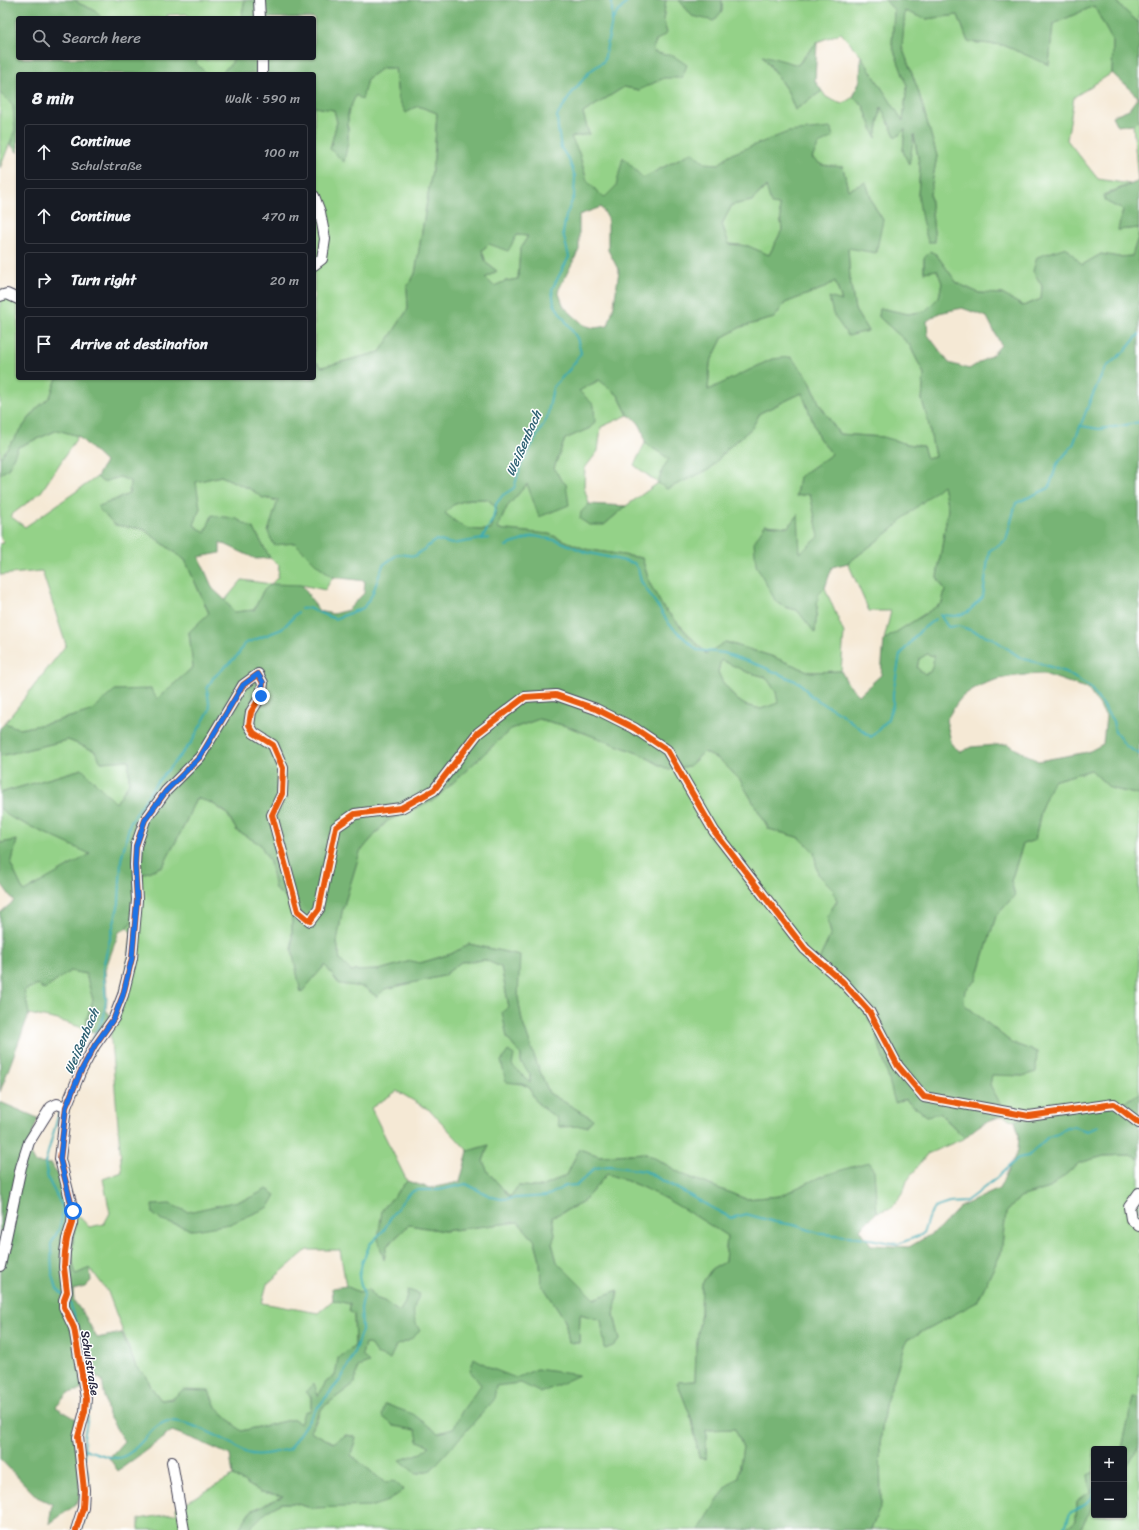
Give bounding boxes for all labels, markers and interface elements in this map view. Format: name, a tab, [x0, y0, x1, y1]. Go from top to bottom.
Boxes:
search box	[16, 16, 316, 60]
text: Search here	[62, 25, 141, 51]
icon: search	[30, 27, 52, 49]
text: 8 min	[32, 83, 74, 113]
text: Walk · 590 m	[225, 87, 300, 110]
text: Continue	[71, 128, 131, 154]
icon: ahead	[33, 141, 55, 163]
text: 100 m	[264, 141, 299, 164]
text: Schulstraße	[71, 154, 142, 177]
text: Continue	[71, 203, 131, 229]
icon: ahead	[33, 205, 55, 227]
text: 470 m	[262, 205, 299, 228]
text: Turn right	[71, 267, 136, 293]
icon: right	[33, 269, 55, 291]
text: 20 m	[270, 269, 299, 292]
text: Arrive at destination	[71, 331, 208, 357]
icon: arrive	[33, 333, 55, 355]
water label: Weißenbach	[499, 406, 549, 480]
route end	[252, 687, 270, 705]
water label: Weißenbach	[57, 1004, 106, 1078]
route start	[64, 1202, 82, 1220]
street label: Schulstraße	[74, 1329, 106, 1397]
map controls	[1091, 1446, 1127, 1518]
button: +	[1091, 1446, 1127, 1482]
button: −	[1091, 1482, 1127, 1518]

